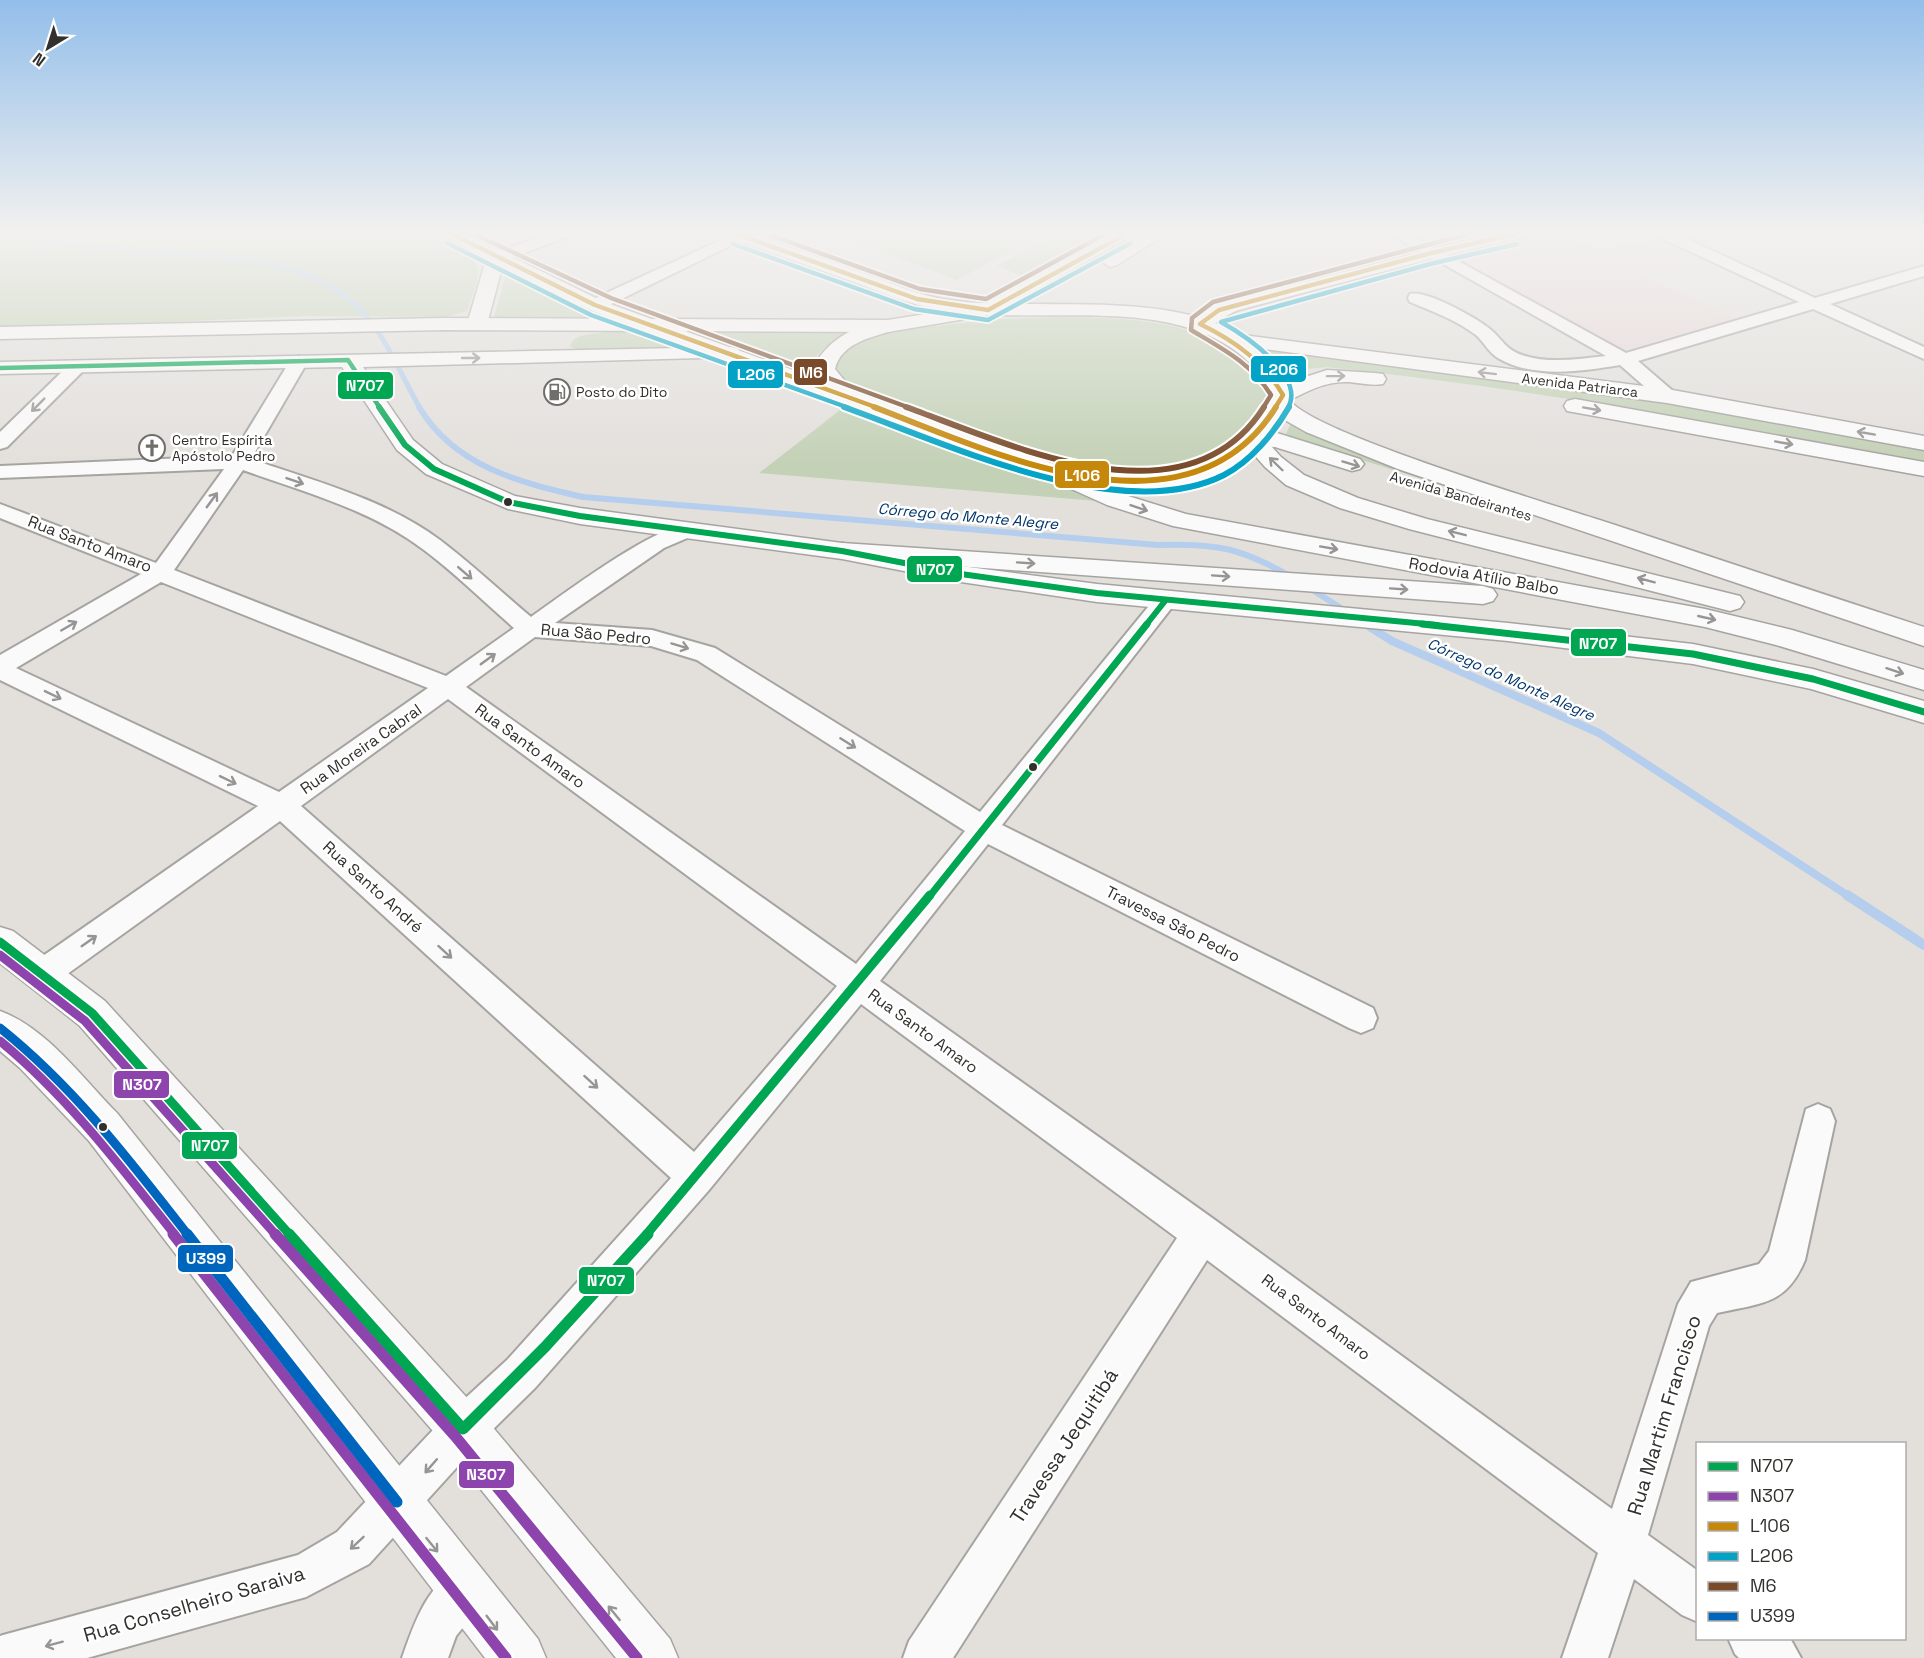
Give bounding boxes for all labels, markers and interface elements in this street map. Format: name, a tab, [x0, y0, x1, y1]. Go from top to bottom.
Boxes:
north arrow	[18, 18, 78, 78]
text: N	[28, 48, 50, 71]
one-way arrow	[461, 352, 481, 364]
line badge: L206	[1250, 355, 1307, 383]
line badge: M6	[793, 358, 828, 386]
text: L206	[1260, 359, 1298, 380]
line badge: L206	[727, 360, 784, 389]
text: M6	[799, 362, 823, 383]
text: L206	[737, 364, 775, 385]
one-way arrow	[1478, 367, 1498, 378]
street label: Avenida Patriarca	[1521, 369, 1639, 401]
one-way arrow	[1326, 370, 1346, 381]
line badge: N707	[337, 371, 394, 400]
text: N707	[346, 375, 384, 396]
fuel station icon: Posto do Dito	[542, 377, 572, 407]
place label: Posto do Dito	[576, 383, 667, 401]
one-way arrow	[31, 397, 46, 412]
one-way arrow	[1582, 403, 1601, 414]
one-way arrow	[1857, 427, 1877, 438]
place label: Centro Espírita Apóstolo Pedro	[172, 431, 275, 465]
church icon: Centro Espírita Apóstolo Pedro	[137, 433, 167, 463]
one-way arrow	[1774, 438, 1793, 449]
one-way arrow	[1269, 457, 1284, 472]
one-way arrow	[1341, 459, 1360, 470]
line badge: L106	[1054, 460, 1110, 489]
text: L106	[1064, 465, 1100, 486]
street label: Avenida Bandeirantes	[1388, 467, 1534, 525]
one-way arrow	[285, 477, 304, 488]
one-way arrow	[206, 492, 218, 509]
unlabelled marker	[502, 496, 514, 508]
water label: Córrego do Monte Alegre	[877, 499, 1060, 533]
one-way arrow	[1129, 503, 1148, 514]
street label: Rua Santo Amaro	[25, 511, 155, 577]
one-way arrow	[1447, 527, 1466, 539]
one-way arrow	[1319, 543, 1339, 554]
street label: Rodovia Atílio Balbo	[1407, 552, 1561, 600]
line badge: N707	[906, 555, 963, 583]
one-way arrow	[1016, 558, 1036, 569]
text: N707	[916, 559, 954, 580]
one-way arrow	[457, 566, 472, 580]
one-way arrow	[1211, 571, 1231, 582]
one-way arrow	[1637, 573, 1656, 585]
one-way arrow	[1388, 584, 1408, 595]
one-way arrow	[1697, 613, 1716, 625]
one-way arrow	[60, 619, 77, 631]
street label: Rua São Pedro	[540, 619, 652, 649]
line badge: N707	[1570, 628, 1627, 657]
text: N707	[1579, 633, 1617, 654]
water label: Córrego do Monte Alegre	[1425, 634, 1598, 725]
one-way arrow	[670, 641, 689, 652]
one-way arrow	[480, 653, 496, 665]
one-way arrow	[1885, 666, 1904, 677]
one-way arrow	[43, 690, 61, 702]
street label: Rua Moreira Cabral	[296, 699, 426, 799]
street label: Rua Santo Amaro	[471, 699, 589, 793]
one-way arrow	[839, 738, 856, 750]
unlabelled marker	[1027, 761, 1039, 773]
one-way arrow	[219, 774, 237, 786]
street label: Rua Santo André	[318, 836, 428, 938]
street label: Travessa São Pedro	[1102, 881, 1244, 967]
one-way arrow	[80, 935, 96, 947]
one-way arrow	[438, 945, 453, 959]
street label: Rua Santo Amaro	[864, 984, 982, 1078]
line badge: N307	[113, 1070, 170, 1099]
text: N307	[122, 1074, 162, 1095]
one-way arrow	[583, 1075, 598, 1089]
unlabelled marker	[97, 1121, 109, 1133]
line badge: N707	[181, 1131, 238, 1160]
text: N707	[191, 1135, 229, 1156]
line badge: U399	[177, 1244, 234, 1273]
text: U399	[186, 1248, 226, 1269]
line badge: N707	[578, 1266, 635, 1295]
street label: Rua Santo Amaro	[1257, 1269, 1375, 1365]
text: N707	[587, 1270, 625, 1291]
street label: Rua Martim Francisco	[1621, 1312, 1707, 1518]
street label: Travessa Jequitibá	[1004, 1363, 1124, 1529]
legend	[1696, 1442, 1906, 1640]
text: N707	[1750, 1454, 1793, 1477]
one-way arrow	[424, 1458, 438, 1473]
line badge: N307	[458, 1460, 515, 1489]
text: N307	[466, 1464, 506, 1485]
text: N307	[1750, 1484, 1794, 1507]
text: L106	[1750, 1514, 1790, 1537]
one-way arrow	[349, 1536, 364, 1551]
one-way arrow	[425, 1536, 438, 1552]
text: L206	[1750, 1544, 1793, 1567]
street label: Rua Conselheiro Saraiva	[80, 1560, 308, 1648]
text: M6	[1750, 1574, 1777, 1597]
text: U399	[1750, 1604, 1795, 1627]
one-way arrow	[607, 1606, 621, 1621]
one-way arrow	[486, 1614, 499, 1630]
one-way arrow	[45, 1639, 64, 1650]

